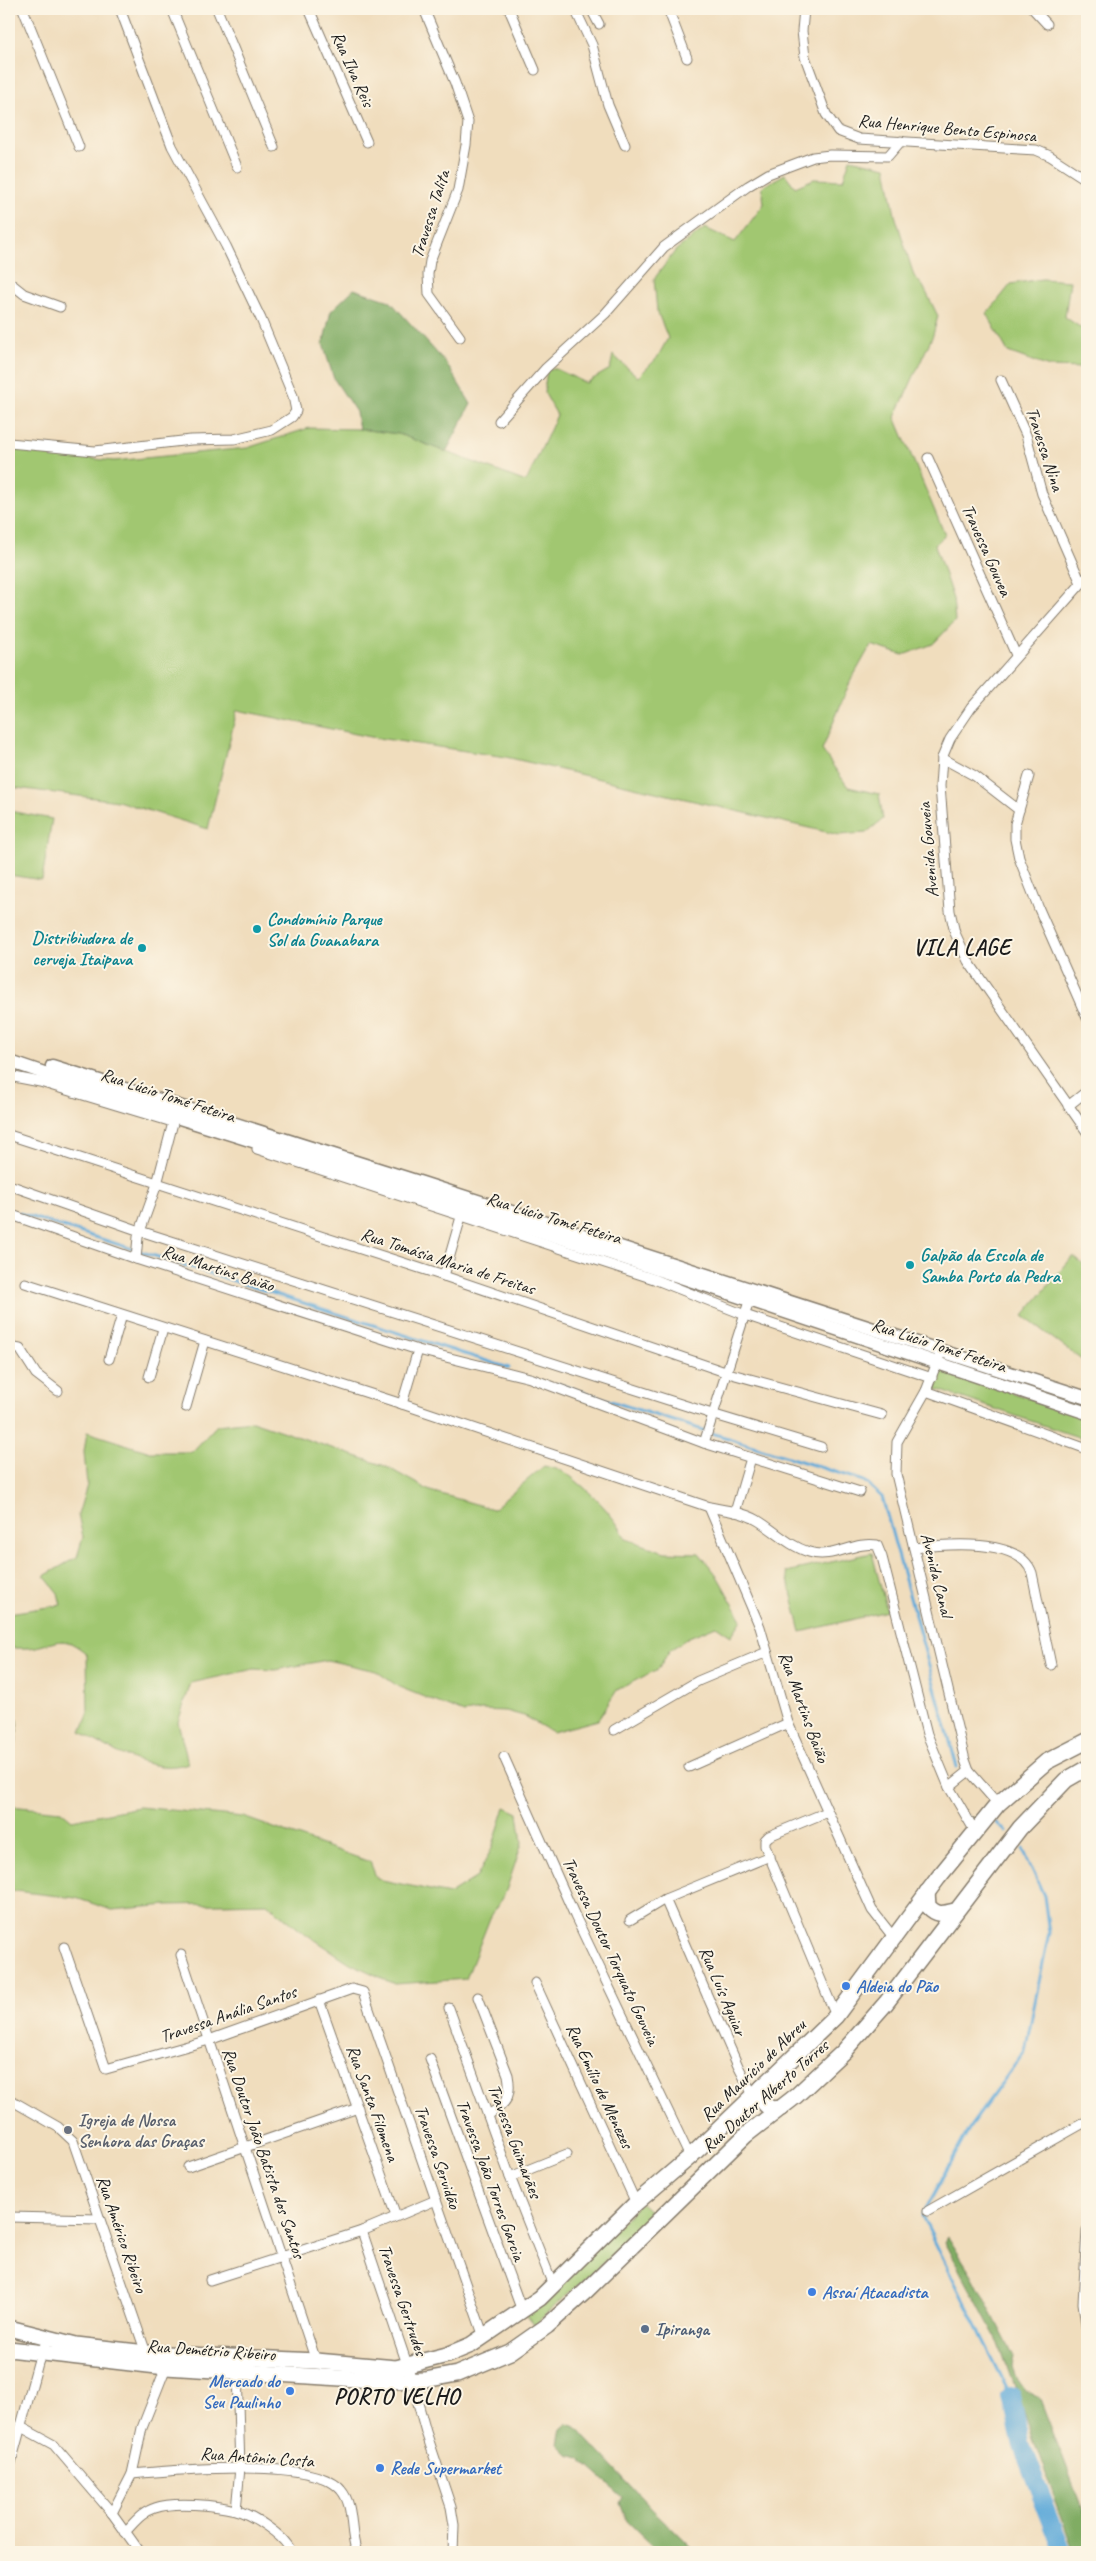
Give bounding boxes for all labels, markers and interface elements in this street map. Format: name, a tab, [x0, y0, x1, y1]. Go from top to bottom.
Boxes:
street label: Rua Ilva Reis	[327, 28, 380, 112]
street label: Rua Henrique Bento Espinosa	[857, 109, 1039, 147]
street label: Travessa Talita	[405, 166, 455, 261]
street label: Travessa Nina	[1021, 404, 1069, 495]
street label: Travessa Gouvea	[957, 501, 1018, 600]
street label: Avenida Gouveia	[913, 800, 943, 898]
place label: Condomínio Parque Sol da Guanabara	[267, 908, 384, 951]
marker: Condomínio Parque Sol da Guanabara	[251, 923, 263, 935]
place label: Distribiudora de cerveja Itaipava	[32, 927, 134, 970]
district label: VILA LAGE	[913, 934, 1013, 962]
marker: Distribiudora de cerveja Itaipava	[136, 942, 148, 954]
street label: Rua Lúcio Tomé Feteira	[98, 1063, 239, 1127]
street label: Rua Lúcio Tomé Feteira	[484, 1187, 625, 1249]
street label: Rua Tomásia Maria de Freitas	[358, 1222, 540, 1300]
street label: Rua Martins Baião	[159, 1240, 278, 1297]
place label: Galpão da Escola de Samba Porto da Pedra	[920, 1244, 1062, 1287]
marker: Galpão da Escola de Samba Porto da Pedra	[904, 1259, 916, 1271]
street label: Rua Lúcio Tomé Feteira	[869, 1313, 1010, 1377]
street label: Avenida Canal	[916, 1531, 959, 1622]
street label: Rua Martins Baião	[774, 1649, 835, 1767]
street label: Travessa Doutor Torquato Gouveia	[558, 1853, 665, 2050]
street label: Rua Luís Aguiar	[694, 1943, 752, 2040]
place label: Aldeia do Pão	[856, 1975, 939, 1997]
street label: Travessa Anália Santos	[157, 1980, 301, 2048]
marker: Aldeia do Pão	[840, 1980, 852, 1992]
street label: Rua Maurício de Abreu	[696, 2013, 811, 2126]
street label: Rua Emílio de Menezes	[561, 2020, 639, 2154]
street label: Rua Doutor Alberto Torres	[697, 2034, 834, 2157]
street label: Rua Santa Filomena	[342, 2042, 405, 2166]
street label: Rua Doutor João Batista dos Santos	[218, 2045, 311, 2263]
street label: Travessa Guimarães	[483, 2081, 548, 2203]
street label: Travessa João Torres Garcia	[452, 2096, 531, 2265]
street label: Travessa Servidão	[410, 2102, 467, 2213]
place label: Igreja de Nossa Senhora das Graças	[78, 2109, 205, 2152]
marker: Igreja de Nossa Senhora das Graças	[62, 2124, 74, 2136]
street label: Rua Américo Ribeiro	[92, 2173, 153, 2297]
street label: Travessa Gertrudes	[374, 2242, 433, 2360]
place label: Assaí Atacadista	[822, 2281, 929, 2303]
marker: Assaí Atacadista	[806, 2286, 818, 2298]
place label: Ipiranga	[655, 2318, 711, 2340]
marker: Ipiranga	[639, 2323, 651, 2335]
street label: Rua Demétrio Ribeiro	[146, 2335, 278, 2366]
place label: Mercado do Seu Paulinho	[203, 2370, 281, 2413]
district label: PORTO VELHO	[334, 2383, 462, 2411]
marker: Mercado do Seu Paulinho	[284, 2385, 296, 2397]
street label: Rua Antônio Costa	[200, 2442, 316, 2472]
place label: Rede Supermarket	[390, 2457, 503, 2479]
marker: Rede Supermarket	[374, 2462, 386, 2474]

